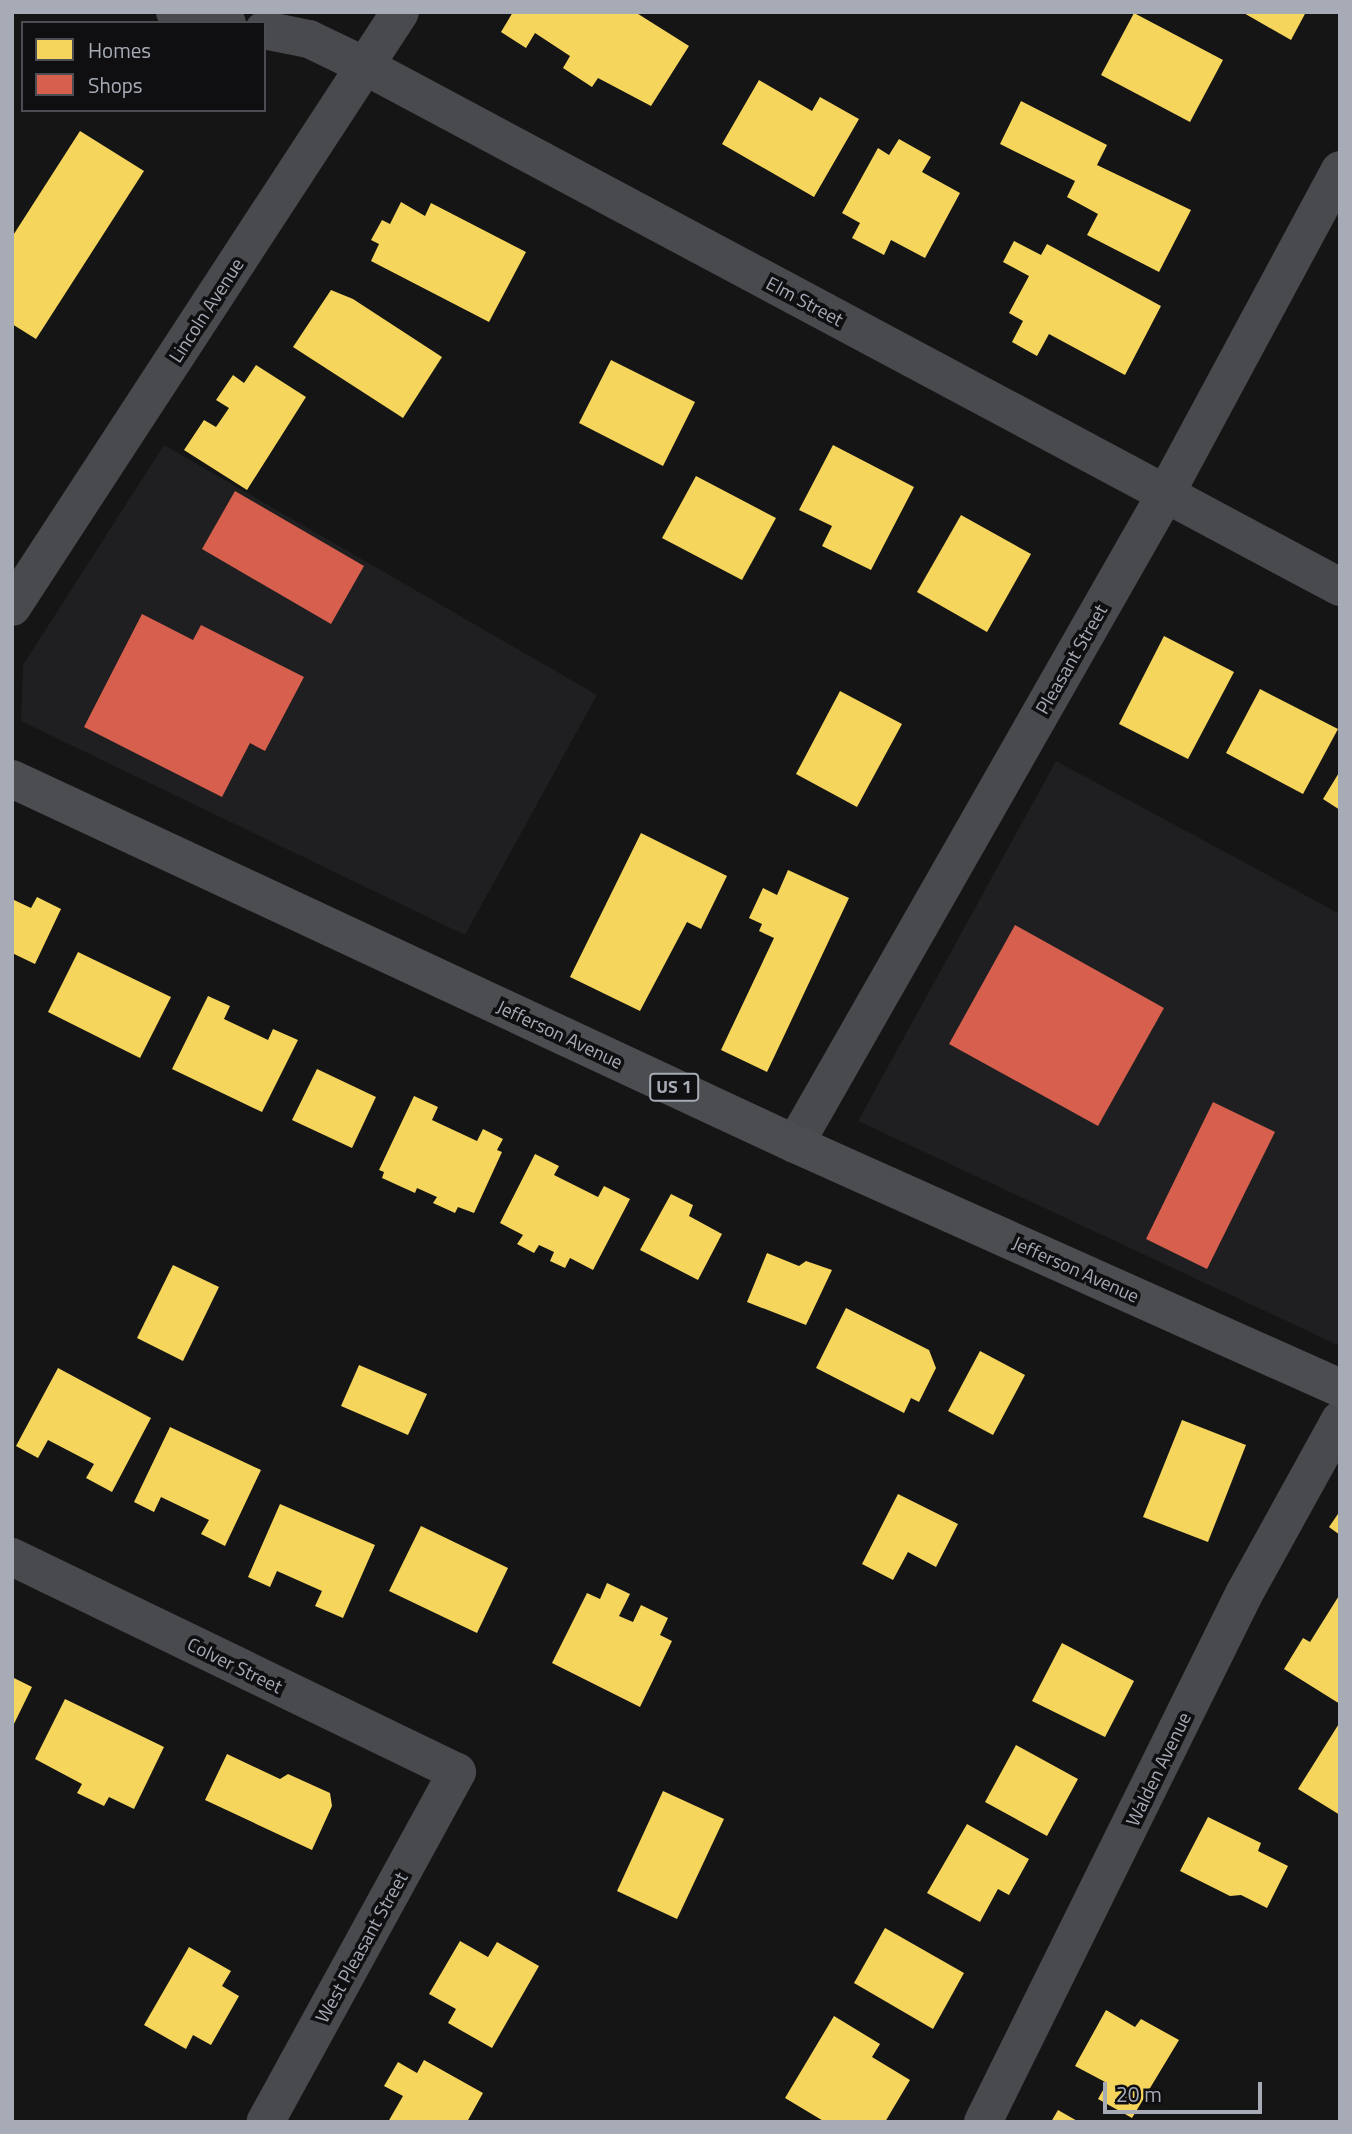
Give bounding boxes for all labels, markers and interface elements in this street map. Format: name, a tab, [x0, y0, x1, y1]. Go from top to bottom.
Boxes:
legend	[21, 21, 266, 112]
text: Homes	[88, 34, 151, 66]
text: Shops	[88, 69, 143, 101]
street label: Lincoln Avenue	[164, 254, 248, 366]
street label: Elm Street	[763, 271, 847, 331]
street label: Pleasant Street	[1030, 600, 1112, 718]
street label: Jefferson Avenue	[493, 995, 627, 1073]
road number: US 1	[648, 1072, 700, 1102]
street label: Jefferson Avenue	[1009, 1231, 1143, 1307]
street label: Colver Street	[184, 1632, 286, 1698]
street label: Walden Avenue	[1121, 1708, 1195, 1830]
street label: West Pleasant Street	[310, 1868, 412, 2026]
scale bar	[1107, 2068, 1266, 2112]
text: 20 m	[1116, 2078, 1162, 2110]

